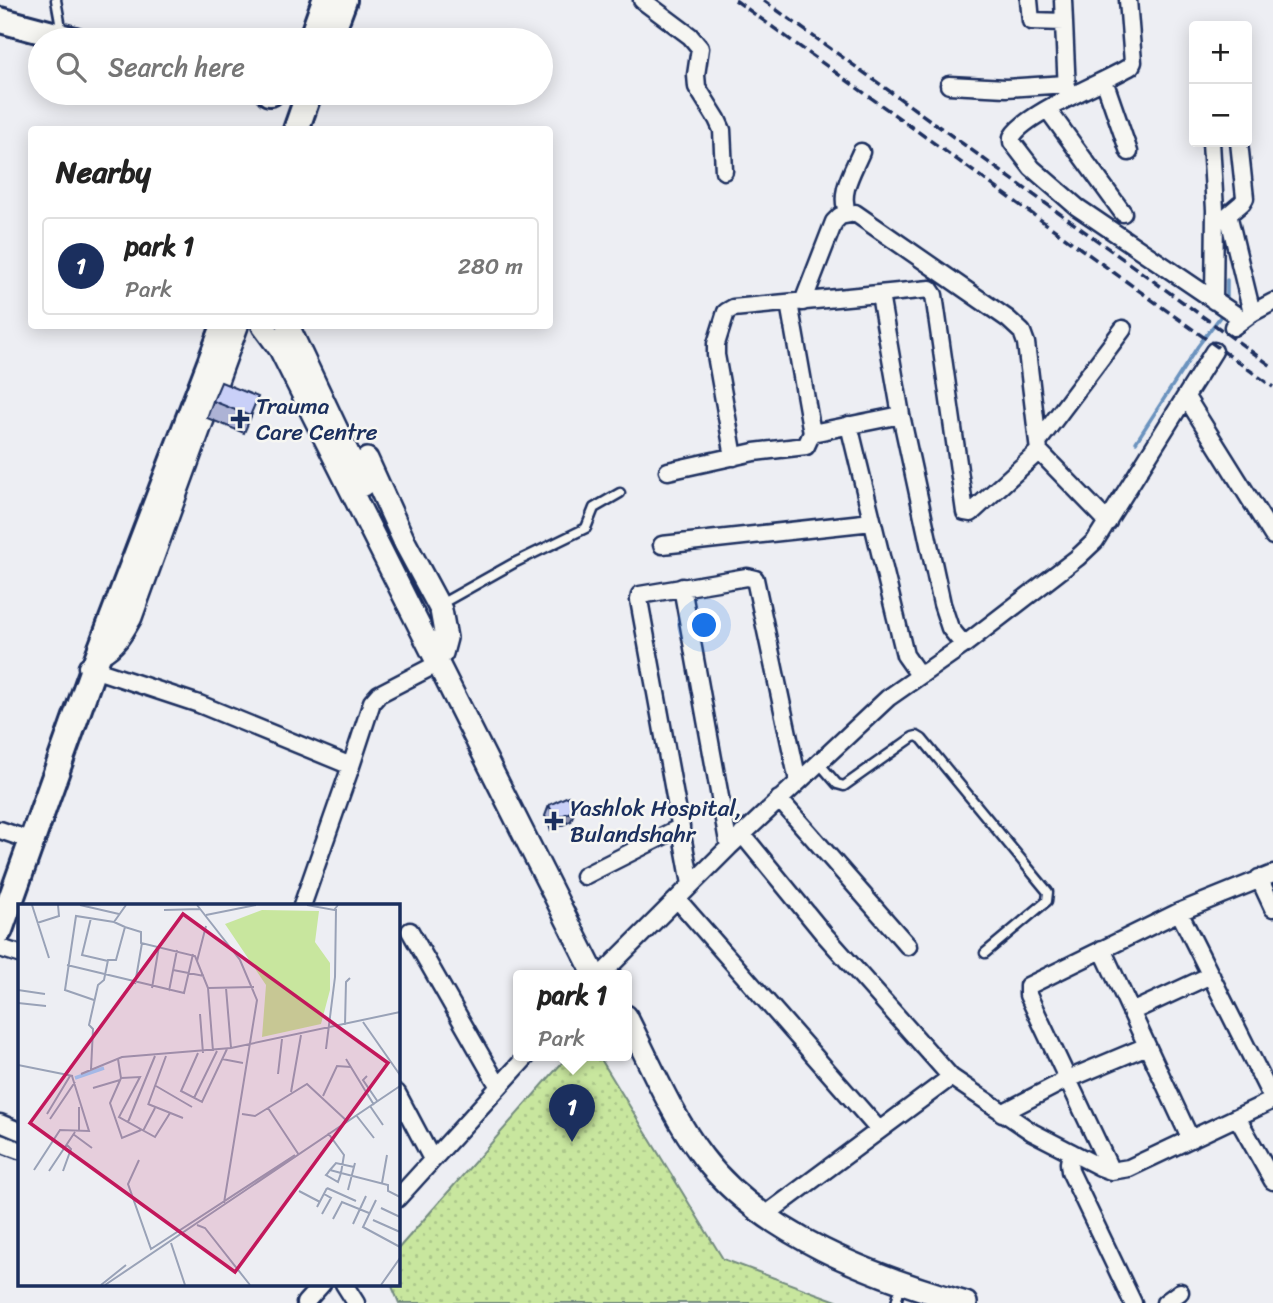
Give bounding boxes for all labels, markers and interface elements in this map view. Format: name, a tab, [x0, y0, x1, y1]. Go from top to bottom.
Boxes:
map controls	[1189, 21, 1252, 147]
button: +	[1189, 21, 1252, 84]
search box	[28, 28, 553, 105]
text: Search here	[108, 44, 245, 90]
icon: search	[52, 48, 90, 86]
button: −	[1189, 84, 1252, 147]
text: Nearby	[56, 145, 151, 199]
text: park 1	[125, 223, 194, 269]
text: 1	[76, 246, 86, 287]
text: 280 m	[458, 246, 523, 287]
text: Park	[125, 269, 172, 310]
place label: Trauma Care Centre	[256, 386, 378, 453]
marker: Trauma Care Centre	[230, 409, 250, 429]
your location	[687, 608, 721, 642]
place label: Yashlok Hospital, Bulandshahr	[570, 788, 742, 855]
marker: Yashlok Hospital, Bulandshahr	[544, 811, 564, 831]
inset map	[18, 904, 399, 1286]
popup	[513, 970, 632, 1061]
text: park 1	[538, 972, 607, 1018]
text: Park	[538, 1018, 585, 1059]
pin: 1	[549, 1084, 595, 1142]

